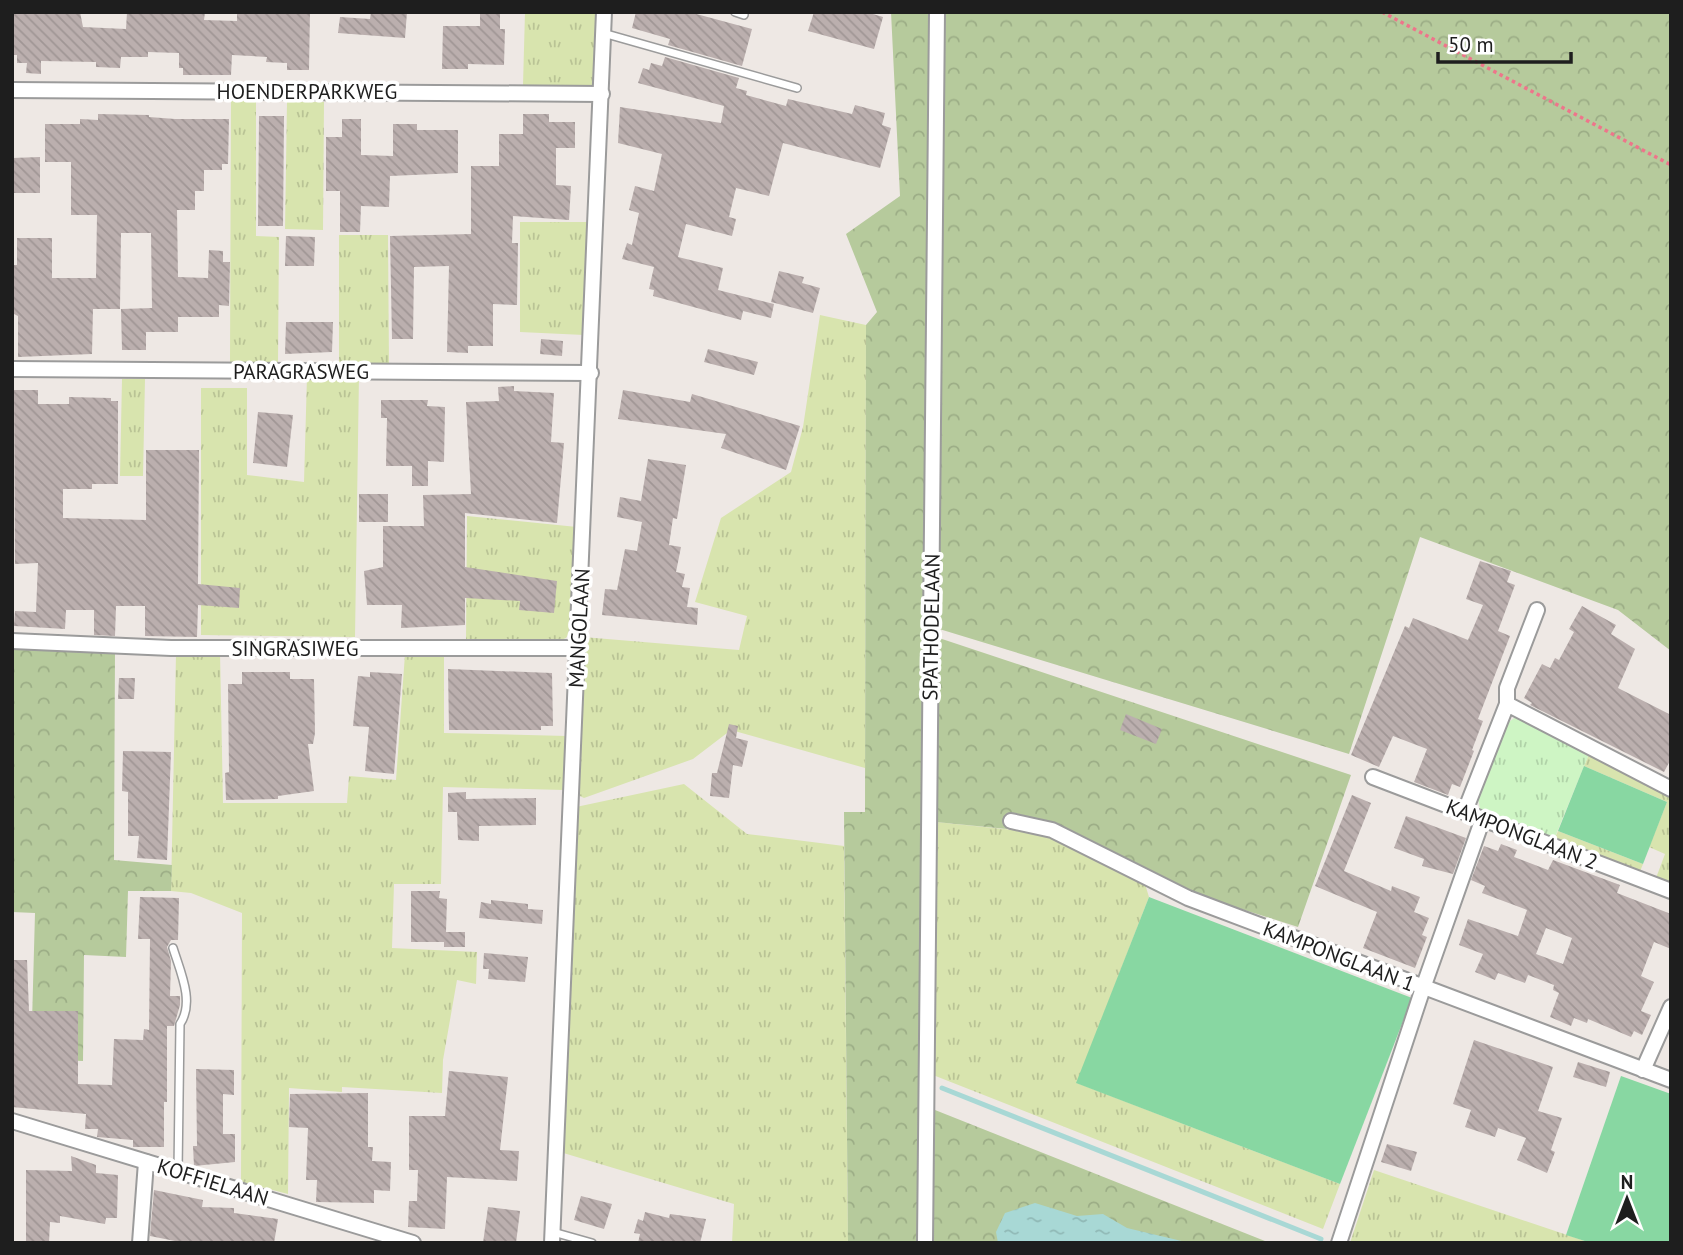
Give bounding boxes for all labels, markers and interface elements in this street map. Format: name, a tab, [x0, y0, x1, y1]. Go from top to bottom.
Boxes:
scale bar	[1438, 21, 1571, 65]
text: 50 m	[1448, 31, 1494, 58]
street label: HOENDERPARKWEG	[217, 78, 397, 105]
street label: PARAGRASWEG	[233, 358, 369, 385]
street label: SPATHODELAAN	[916, 553, 946, 701]
street label: MANGOLAAN	[562, 567, 596, 689]
street label: SINGRASIWEG	[231, 635, 359, 662]
street label: KAMPONGLAAN 2	[1442, 793, 1602, 875]
street label: KAMPONGLAAN 1	[1259, 915, 1419, 997]
street label: KOFFIELAAN	[154, 1152, 272, 1212]
north arrow	[1592, 1164, 1662, 1234]
text: N	[1621, 1170, 1633, 1194]

